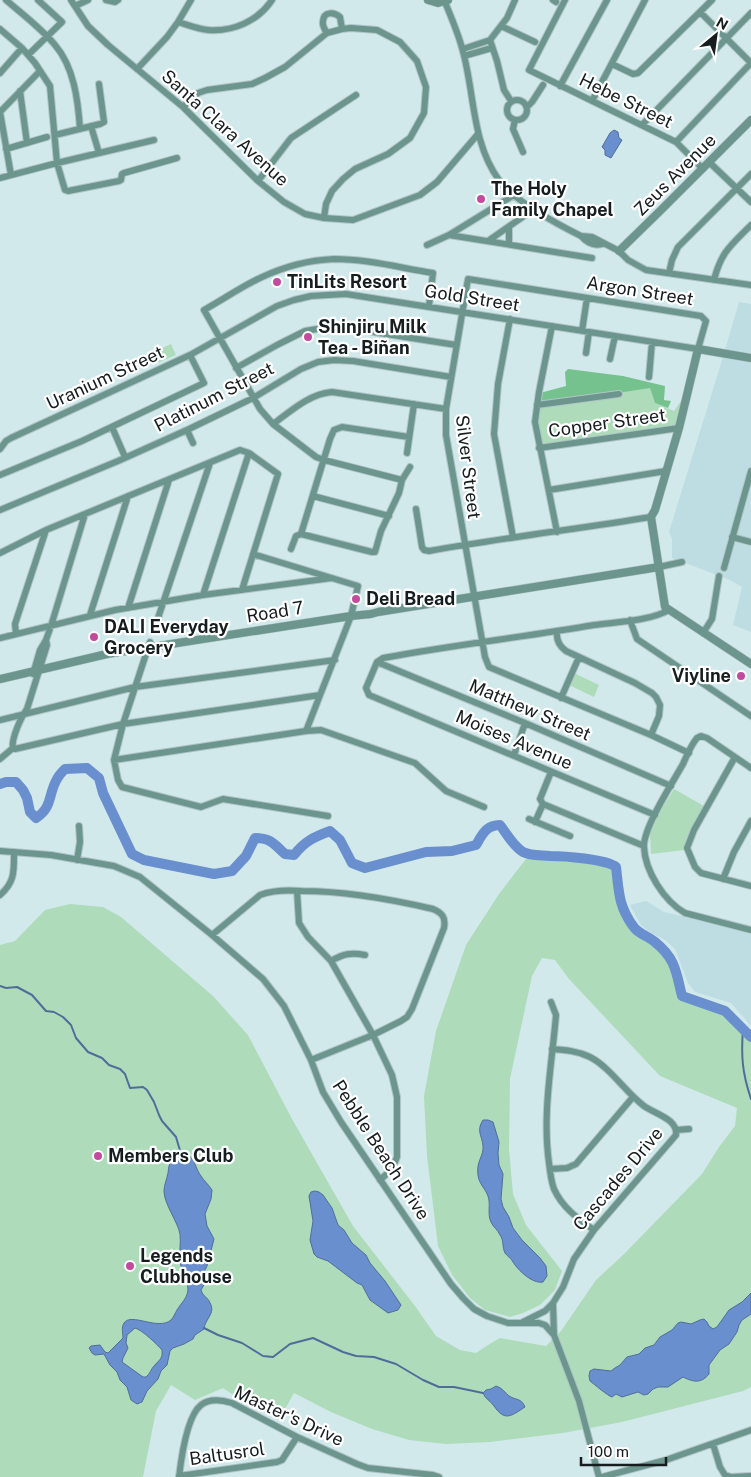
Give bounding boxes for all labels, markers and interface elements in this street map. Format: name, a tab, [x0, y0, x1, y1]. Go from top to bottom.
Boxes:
north arrow	[691, 10, 741, 60]
text: N	[714, 14, 731, 33]
street label: Santa Clara Avenue	[157, 65, 293, 190]
street label: Hebe Street	[576, 69, 676, 132]
street label: Zeus Avenue	[629, 129, 720, 220]
place label: The Holy Family Chapel	[491, 178, 614, 220]
marker: The Holy Family Chapel	[475, 193, 487, 205]
place label: TinLits Resort	[287, 271, 407, 292]
street label: Argon Street	[585, 272, 695, 309]
marker: TinLits Resort	[271, 276, 283, 288]
street label: Gold Street	[423, 280, 521, 315]
place label: Shinjiru Milk Tea - Biñan	[318, 316, 427, 358]
marker: Shinjiru Milk Tea - Biñan	[302, 331, 314, 343]
street label: Uranium Street	[43, 341, 167, 414]
street label: Platinum Street	[150, 357, 277, 436]
street label: Copper Street	[547, 404, 667, 441]
street label: Silver Street	[452, 414, 485, 520]
place label: Deli Bread	[366, 588, 455, 609]
marker: Deli Bread	[350, 593, 362, 605]
street label: Road 7	[245, 597, 305, 626]
place label: DALI Everyday Grocery	[104, 616, 229, 658]
marker: DALI Everyday Grocery	[88, 631, 100, 643]
place label: Viyline	[672, 665, 731, 686]
marker: Viyline	[735, 670, 747, 682]
street label: Matthew Street	[466, 674, 594, 745]
street label: Moises Avenue	[453, 705, 576, 774]
street label: Pebble Beach Drive	[328, 1076, 434, 1223]
street label: Cascades Drive	[568, 1123, 667, 1235]
place label: Members Club	[108, 1145, 233, 1166]
marker: Members Club	[92, 1150, 104, 1162]
place label: Legends Clubhouse	[140, 1245, 232, 1287]
marker: Legends Clubhouse	[124, 1260, 136, 1272]
street label: Master's Drive	[231, 1381, 347, 1450]
scale bar	[581, 1434, 666, 1466]
street label: Baltusrol	[188, 1438, 266, 1469]
text: 100 m	[588, 1443, 629, 1460]

